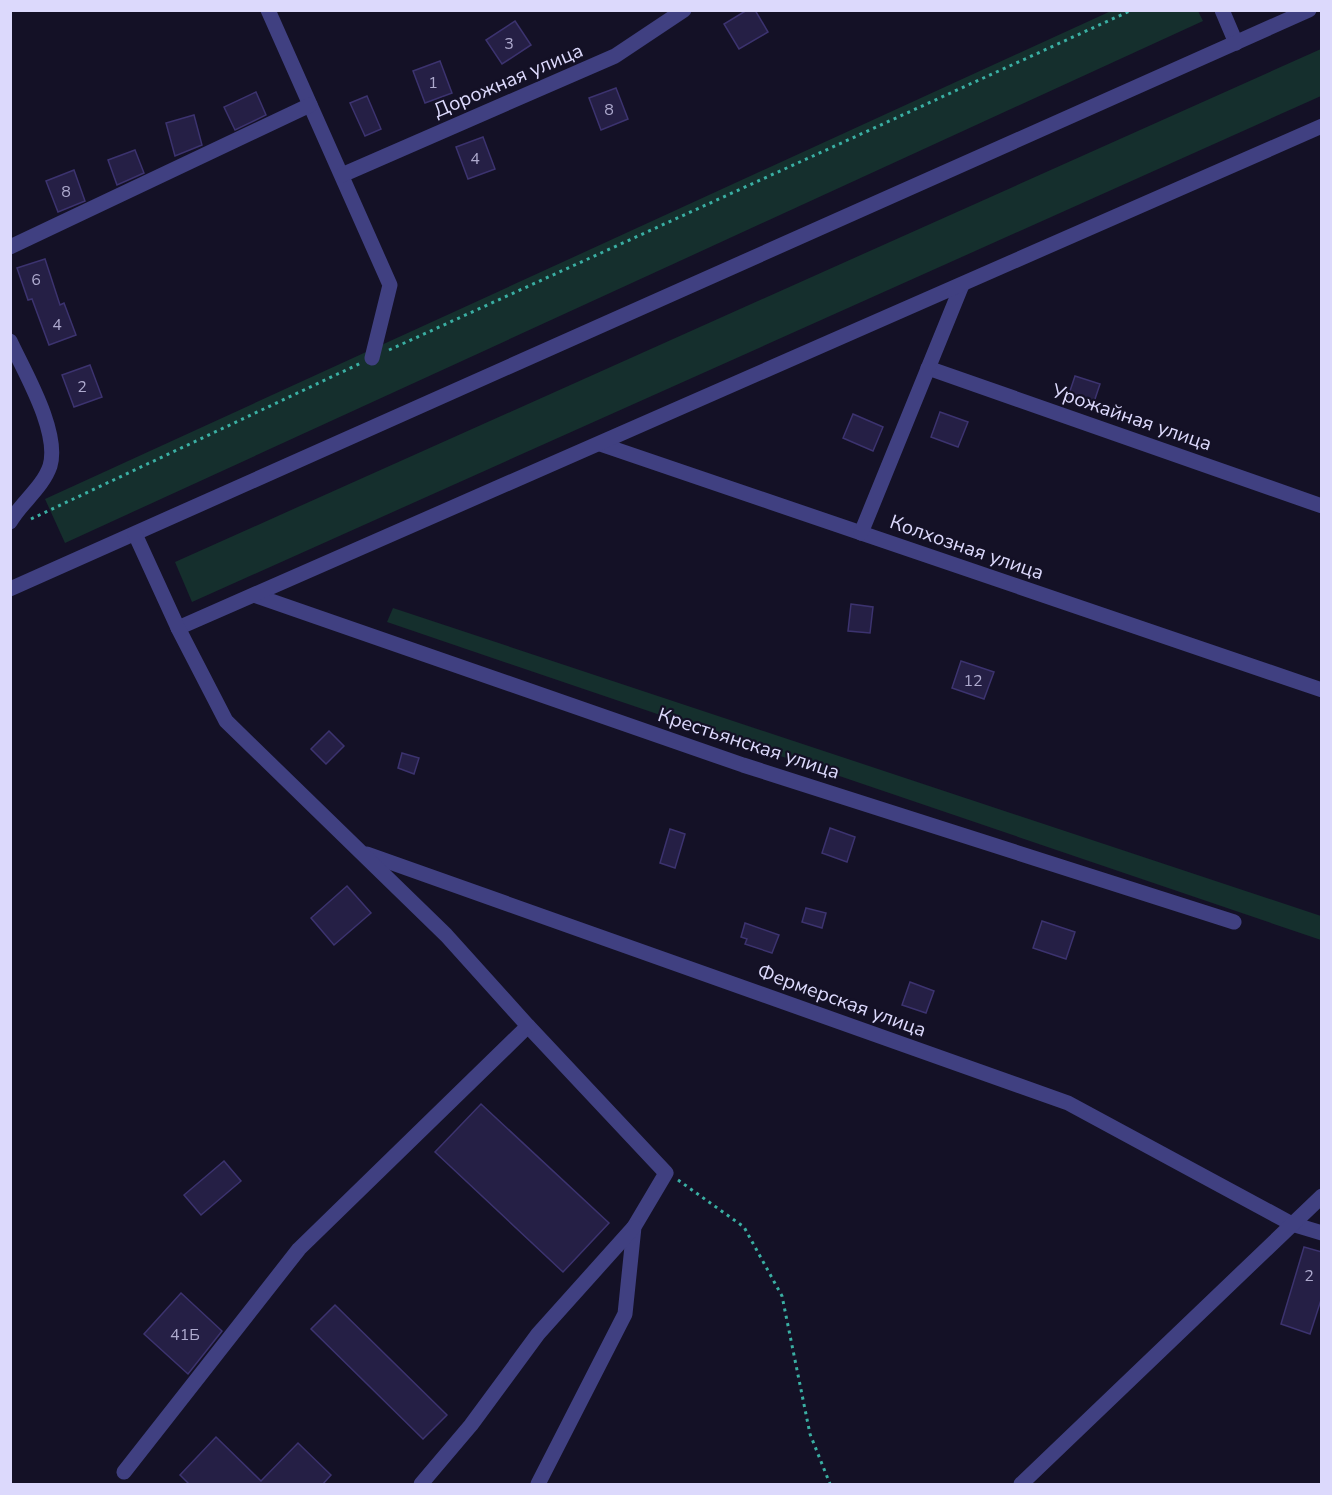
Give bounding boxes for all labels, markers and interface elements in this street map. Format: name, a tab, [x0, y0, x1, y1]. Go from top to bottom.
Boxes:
house number: 3	[504, 33, 514, 55]
street label: Дорожная улица	[429, 37, 587, 124]
house number: 1	[428, 72, 438, 94]
house number: 8	[604, 99, 614, 121]
house number: 4	[470, 148, 480, 170]
house number: 8	[61, 181, 71, 203]
house number: 6	[31, 269, 41, 291]
house number: 4	[52, 314, 62, 336]
house number: 2	[77, 376, 87, 398]
street label: Урожайная улица	[1047, 377, 1215, 457]
street label: Колхозная улица	[886, 508, 1047, 586]
house number: 12	[963, 670, 983, 692]
street label: Крестьянская улица	[654, 701, 843, 786]
street label: Фермерская улица	[754, 957, 930, 1044]
house number: 2	[1304, 1265, 1314, 1287]
house number: 41Б	[170, 1324, 200, 1346]

